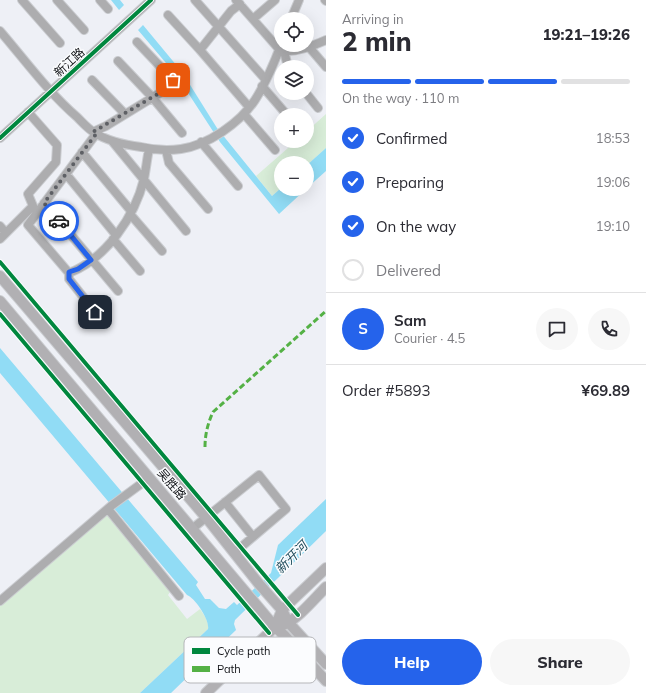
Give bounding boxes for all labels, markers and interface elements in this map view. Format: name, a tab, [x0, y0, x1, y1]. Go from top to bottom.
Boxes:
text: Arriving in	[342, 11, 404, 27]
map controls	[274, 12, 314, 196]
button: locate	[274, 12, 314, 52]
text: 2 min	[342, 25, 412, 58]
text: 19:21–19:26	[543, 25, 630, 44]
street label: 新江路	[51, 44, 87, 80]
button: layers	[274, 60, 314, 100]
pin	[156, 63, 190, 97]
icon: bag	[162, 69, 184, 91]
text: On the way · 110 m	[342, 90, 459, 106]
button: +	[274, 108, 314, 148]
icon: check	[342, 127, 364, 149]
text: Confirmed	[376, 129, 447, 148]
text: 18:53	[596, 130, 630, 146]
button: −	[274, 156, 314, 196]
icon: check	[342, 171, 364, 193]
text: Preparing	[376, 173, 444, 192]
text: 19:06	[596, 174, 630, 190]
courier	[39, 201, 79, 241]
icon: car	[48, 210, 70, 232]
icon: check	[342, 215, 364, 237]
text: On the way	[376, 217, 456, 236]
text: 19:10	[596, 218, 630, 234]
text: Delivered	[376, 261, 441, 280]
pin	[78, 295, 112, 329]
icon: home	[84, 301, 106, 323]
button: chat	[536, 308, 578, 350]
button: phone	[588, 308, 630, 350]
text: Sam	[394, 311, 426, 330]
text: S	[358, 319, 368, 338]
text: Courier · 4.5	[394, 330, 465, 346]
text: Order #5893	[342, 381, 430, 400]
text: ¥69.89	[581, 381, 630, 400]
street label: 吴胜路	[155, 465, 189, 503]
water label: 新开河	[272, 535, 313, 576]
legend	[184, 637, 316, 683]
button: Help	[342, 639, 482, 685]
button: Share	[490, 639, 630, 685]
text: Cycle path	[217, 644, 270, 658]
text: Path	[217, 662, 241, 676]

